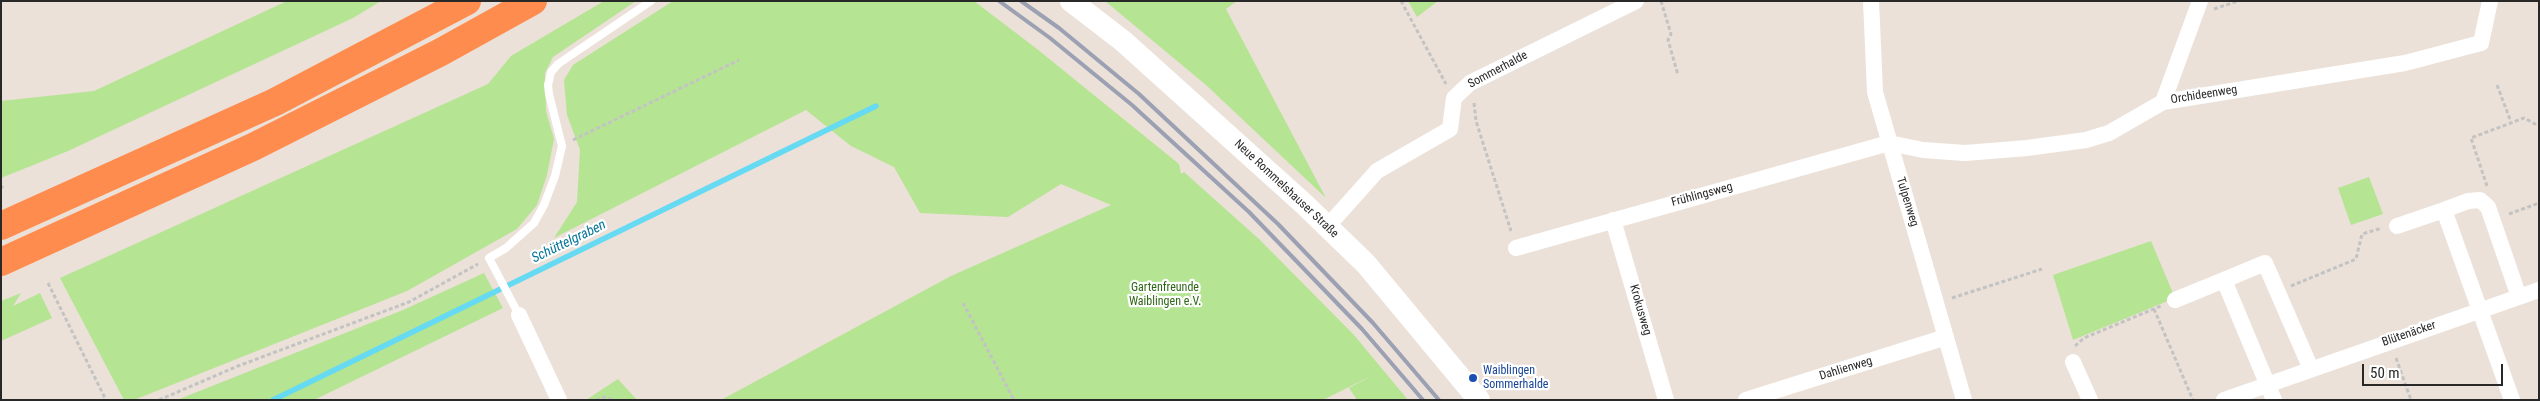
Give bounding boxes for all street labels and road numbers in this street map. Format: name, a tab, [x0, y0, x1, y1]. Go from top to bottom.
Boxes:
street label: Sommerhalde	[1466, 48, 1530, 92]
street label: Orchideenweg	[2170, 83, 2238, 107]
street label: Neue Rommelshauser Straße	[1231, 137, 1341, 241]
street label: Tulpenweg	[1893, 176, 1921, 228]
street label: Frühlingsweg	[1670, 180, 1734, 210]
street label: Krokusweg	[1626, 283, 1654, 337]
street label: Blütenäcker	[2380, 318, 2438, 350]
street label: Dahlienweg	[1818, 354, 1874, 384]

